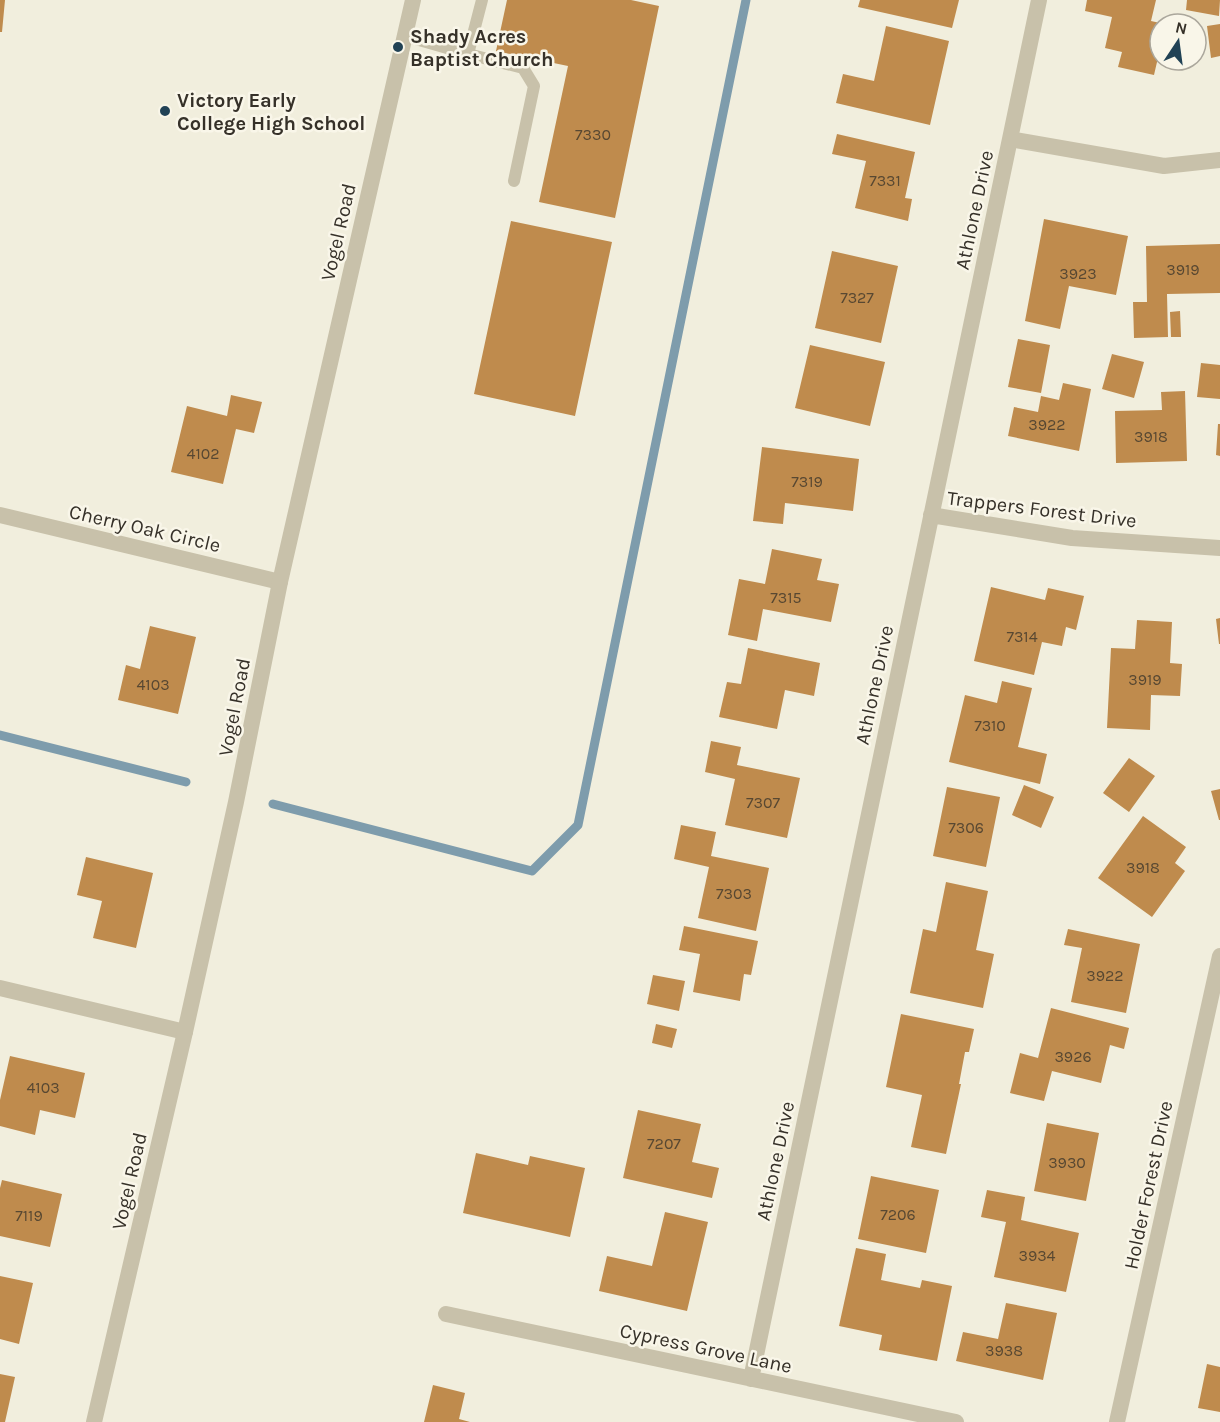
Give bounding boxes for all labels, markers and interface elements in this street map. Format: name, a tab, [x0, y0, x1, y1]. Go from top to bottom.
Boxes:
north arrow	[1148, 12, 1208, 72]
text: N	[1174, 17, 1189, 38]
place label: Shady Acres Baptist Church	[410, 25, 553, 71]
marker: Shady Acres Baptist Church	[391, 40, 405, 54]
place label: Victory Early College High School	[177, 89, 365, 135]
marker: Victory Early College High School	[158, 104, 172, 118]
house number: 7330	[575, 125, 611, 144]
street label: Athlone Drive	[951, 148, 998, 272]
house number: 7331	[869, 171, 901, 190]
street label: Vogel Road	[316, 181, 361, 283]
house number: 3919	[1166, 260, 1200, 279]
house number: 3923	[1059, 264, 1097, 283]
house number: 7327	[840, 288, 874, 307]
house number: 3922	[1028, 415, 1066, 434]
house number: 3918	[1134, 427, 1168, 446]
house number: 4102	[187, 444, 220, 463]
house number: 7319	[791, 472, 823, 491]
street label: Trappers Forest Drive	[946, 486, 1138, 533]
street label: Cherry Oak Circle	[67, 500, 223, 557]
house number: 7315	[770, 588, 802, 607]
street label: Athlone Drive	[851, 623, 898, 747]
house number: 7314	[1006, 627, 1038, 646]
street label: Vogel Road	[214, 656, 255, 758]
house number: 3919	[1128, 670, 1162, 689]
house number: 4103	[136, 675, 170, 694]
house number: 7310	[974, 716, 1006, 735]
house number: 7307	[746, 793, 780, 812]
house number: 7306	[948, 818, 984, 837]
house number: 3918	[1126, 858, 1160, 877]
house number: 7303	[716, 884, 752, 903]
house number: 3922	[1086, 966, 1124, 985]
house number: 3926	[1054, 1047, 1092, 1066]
house number: 4103	[26, 1078, 60, 1097]
street label: Athlone Drive	[752, 1099, 799, 1223]
street label: Holder Forest Drive	[1119, 1099, 1178, 1272]
street label: Vogel Road	[107, 1130, 152, 1232]
house number: 7207	[647, 1134, 681, 1153]
house number: 3930	[1048, 1153, 1086, 1172]
house number: 7206	[880, 1205, 916, 1224]
house number: 7119	[15, 1206, 43, 1225]
house number: 3934	[1018, 1246, 1056, 1265]
street label: Cypress Grove Lane	[618, 1319, 794, 1378]
house number: 3938	[985, 1341, 1023, 1360]

